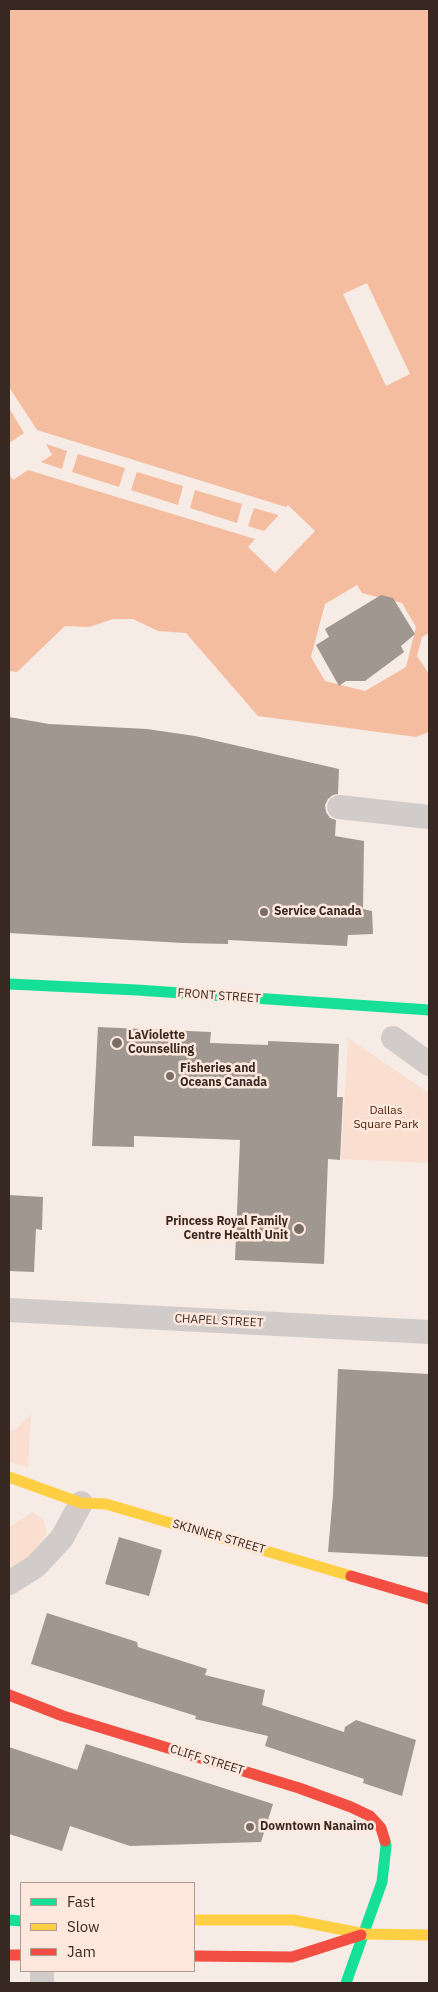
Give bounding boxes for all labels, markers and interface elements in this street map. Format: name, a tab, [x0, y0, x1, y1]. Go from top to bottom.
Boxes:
place label: Service Canada	[274, 905, 362, 919]
marker: Service Canada	[258, 906, 270, 918]
street label: FRONT STREET	[177, 986, 261, 1006]
place label: LaViolette Counselling	[128, 1029, 194, 1057]
marker: LaViolette Counselling	[110, 1036, 124, 1050]
place label: Fisheries and Oceans Canada	[180, 1062, 267, 1090]
marker: Fisheries and Oceans Canada	[164, 1070, 176, 1082]
park label: Dallas Square Park	[353, 1104, 419, 1132]
place label: Princess Royal Family Centre Health Unit	[165, 1215, 288, 1243]
marker: Princess Royal Family Centre Health Unit	[292, 1222, 306, 1236]
street label: CHAPEL STREET	[174, 1311, 264, 1331]
street label: SKINNER STREET	[171, 1517, 267, 1557]
street label: CLIFF STREET	[168, 1742, 246, 1778]
place label: Downtown Nanaimo	[260, 1820, 374, 1834]
marker: Downtown Nanaimo	[244, 1821, 256, 1833]
legend	[20, 1882, 195, 1972]
text: Fast	[67, 1892, 95, 1911]
text: Slow	[67, 1917, 100, 1936]
text: Jam	[67, 1942, 96, 1961]

